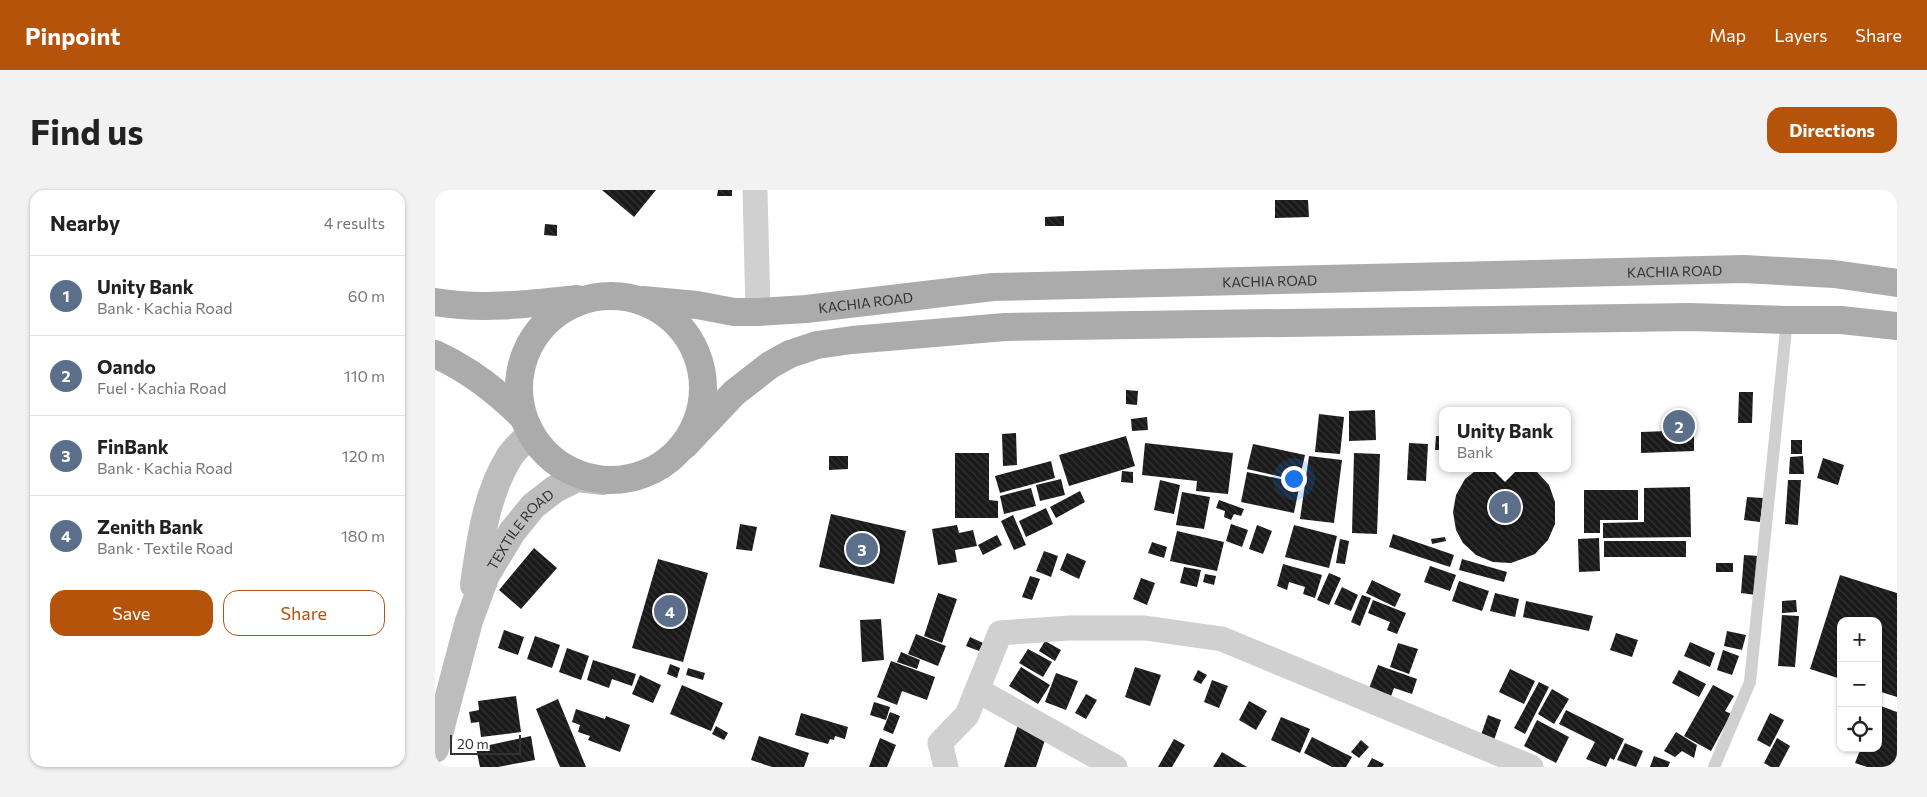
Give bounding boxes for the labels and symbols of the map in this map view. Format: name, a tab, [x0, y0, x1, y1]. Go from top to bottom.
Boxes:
street label: KACHIA ROAD	[1627, 261, 1722, 280]
street label: KACHIA ROAD	[1222, 271, 1317, 290]
street label: KACHIA ROAD	[817, 288, 914, 316]
pin: 2	[1663, 407, 1695, 445]
your location	[1281, 466, 1307, 492]
street label: TEXTILE ROAD	[483, 485, 557, 572]
pin: 1	[1489, 488, 1521, 526]
pin: 3	[846, 530, 878, 568]
pin: 4	[654, 592, 686, 630]
scale bar	[450, 732, 521, 755]

